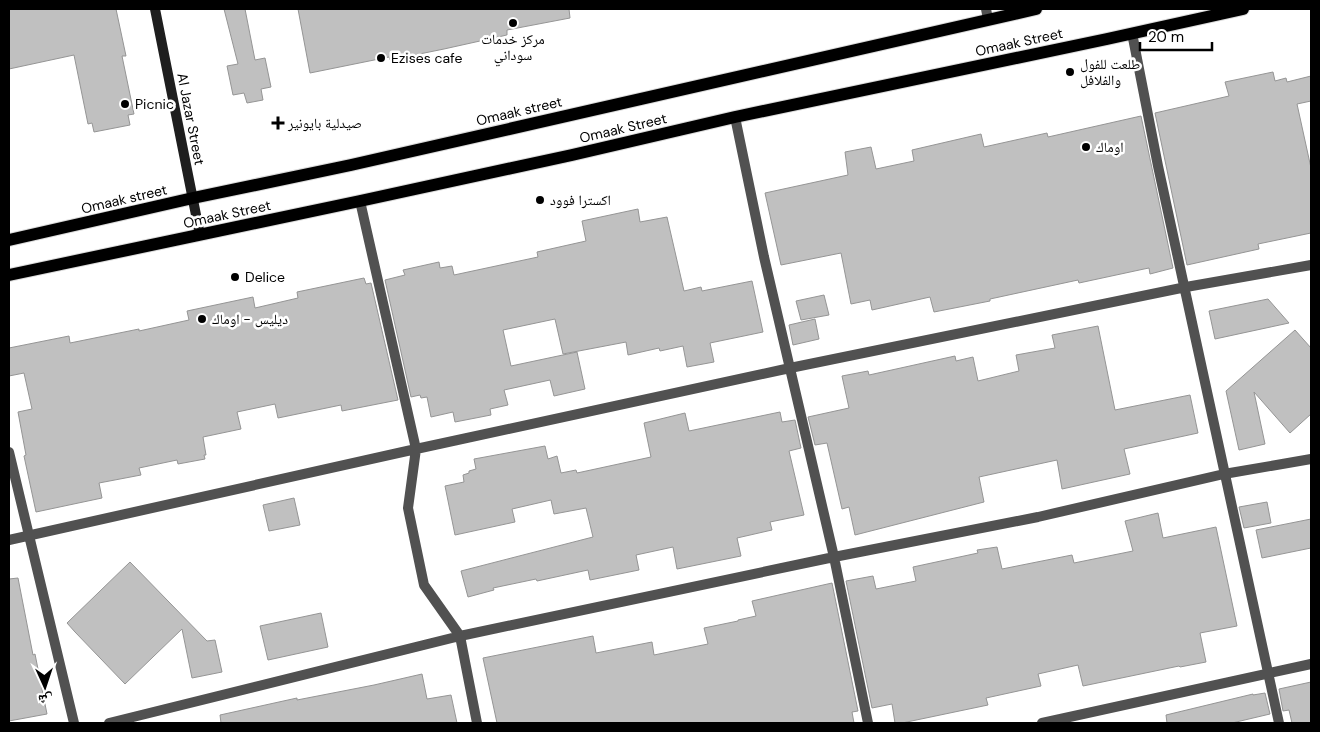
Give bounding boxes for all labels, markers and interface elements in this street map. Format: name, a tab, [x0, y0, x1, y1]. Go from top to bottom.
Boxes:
marker: مركز خدمات سوداني	[507, 17, 519, 29]
scale bar	[1140, 20, 1212, 52]
street label: Omaak Street	[974, 24, 1064, 60]
text: 20 m	[1148, 27, 1184, 47]
place label: مركز خدمات سوداني	[481, 30, 545, 67]
place label: Ezises cafe	[391, 49, 463, 67]
marker: Ezises cafe	[375, 52, 387, 64]
place label: طلعت للفول والفلافل	[1080, 55, 1140, 89]
marker: طلعت للفول والفلافل	[1064, 66, 1076, 78]
street label: Al Jazar Street	[173, 71, 209, 167]
street label: Omaak street	[474, 92, 564, 130]
place label: Picnic	[135, 95, 174, 113]
marker: Picnic	[119, 98, 131, 110]
street label: Omaak Street	[578, 109, 668, 147]
place label: صيدلية بايونير	[287, 114, 362, 132]
marker: صيدلية بايونير	[272, 117, 284, 129]
place label: اوماك	[1096, 138, 1124, 156]
marker: اوماك	[1080, 141, 1092, 153]
street label: Omaak street	[79, 180, 169, 218]
place label: اكسترا فوود	[550, 191, 611, 209]
marker: اكسترا فوود	[534, 194, 546, 206]
street label: Omaak Street	[182, 196, 272, 232]
place label: Delice	[245, 268, 285, 286]
marker: Delice	[229, 271, 241, 283]
place label: ديليس - اوماك	[212, 310, 288, 328]
marker: ديليس - اوماك	[196, 313, 208, 325]
north arrow	[20, 662, 70, 712]
text: ش	[38, 691, 54, 709]

